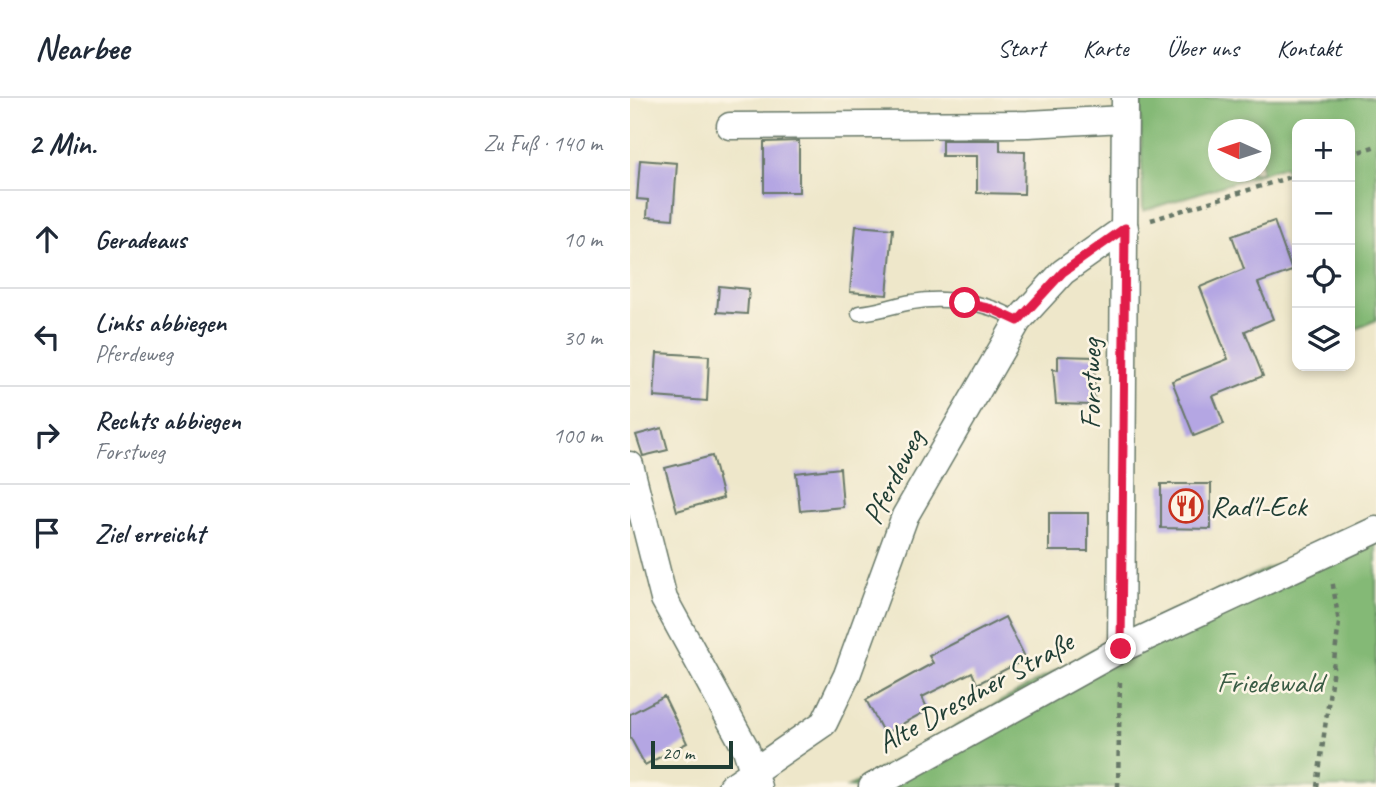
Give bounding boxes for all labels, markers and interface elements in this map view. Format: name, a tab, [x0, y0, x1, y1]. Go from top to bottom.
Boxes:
text: Nearbee	[35, 27, 129, 69]
text: Start	[998, 33, 1045, 63]
text: Karte	[1083, 33, 1129, 63]
text: Über uns	[1167, 33, 1239, 63]
text: Kontakt	[1277, 33, 1341, 63]
north arrow	[1208, 119, 1271, 182]
map controls	[1292, 119, 1355, 371]
button: +	[1292, 119, 1355, 182]
text: 2 Min.	[28, 125, 97, 163]
text: Zu Fuß · 140 m	[483, 129, 602, 158]
button: −	[1292, 182, 1355, 245]
icon: ahead	[28, 220, 66, 258]
text: Geradeaus	[95, 223, 186, 256]
text: 10 m	[563, 225, 602, 254]
button: locate	[1292, 245, 1355, 308]
route start	[949, 287, 980, 318]
text: Links abbiegen	[95, 306, 226, 339]
button: layers	[1292, 308, 1355, 371]
icon: left	[28, 318, 66, 356]
text: 30 m	[563, 323, 602, 352]
street label: Forstweg	[1071, 336, 1109, 429]
text: Pferdeweg	[95, 339, 172, 368]
text: Rechts abbiegen	[95, 404, 241, 437]
icon: right	[28, 416, 66, 454]
text: 100 m	[553, 421, 602, 450]
street label: Pferdeweg	[853, 421, 934, 531]
text: Forstweg	[95, 437, 164, 466]
restaurant icon: Rad'l-Eck	[1167, 487, 1205, 525]
place label: Rad'l-Eck	[1210, 487, 1309, 525]
icon: arrive	[28, 514, 66, 552]
text: Ziel erreicht	[95, 517, 205, 550]
street label: Alte Dresdner Straße	[870, 621, 1082, 762]
route end	[1105, 633, 1136, 664]
park label: Friedewald	[1217, 663, 1328, 701]
scale bar	[651, 738, 733, 770]
text: 20 m	[662, 741, 694, 765]

